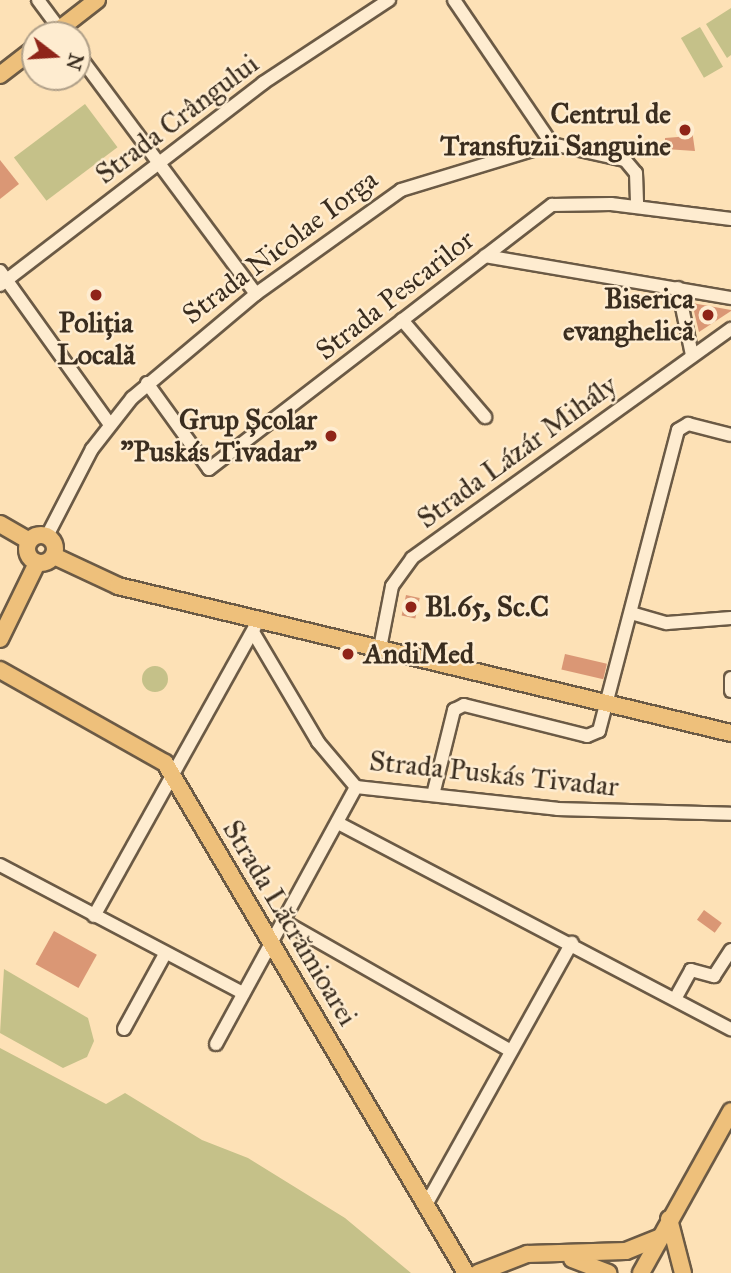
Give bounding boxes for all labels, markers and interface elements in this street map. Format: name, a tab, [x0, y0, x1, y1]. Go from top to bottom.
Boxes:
north arrow	[21, 21, 91, 91]
street label: Strada Crângului	[89, 47, 265, 191]
text: N	[61, 51, 88, 73]
place label: Centrul de Transfuzii Sanguine	[440, 97, 671, 163]
marker: Centrul de Transfuzii Sanguine	[677, 122, 693, 138]
street label: Strada Nicolae Iorga	[176, 163, 384, 331]
street label: Strada Pescarilor	[309, 223, 481, 367]
place label: Biserica evanghelică	[563, 282, 694, 348]
marker: Poliția Locală	[88, 287, 104, 303]
place label: Poliția Locală	[57, 306, 135, 372]
marker: Biserica evanghelică	[700, 307, 716, 323]
street label: Strada Lázár Mihály	[411, 368, 623, 536]
place label: Grup Școlar "Puskás Tivadar"	[120, 403, 317, 469]
marker: Grup Școlar "Puskás Tivadar"	[323, 428, 339, 444]
place label: Bl.65, Sc.C	[425, 590, 549, 624]
marker: Bl.65, Sc.C	[403, 599, 419, 615]
place label: AndiMed	[364, 637, 474, 671]
marker: AndiMed	[338, 644, 358, 664]
street label: Strada Puskás Tivadar	[368, 744, 620, 804]
street label: Strada Lăcrămioarei	[215, 814, 365, 1032]

